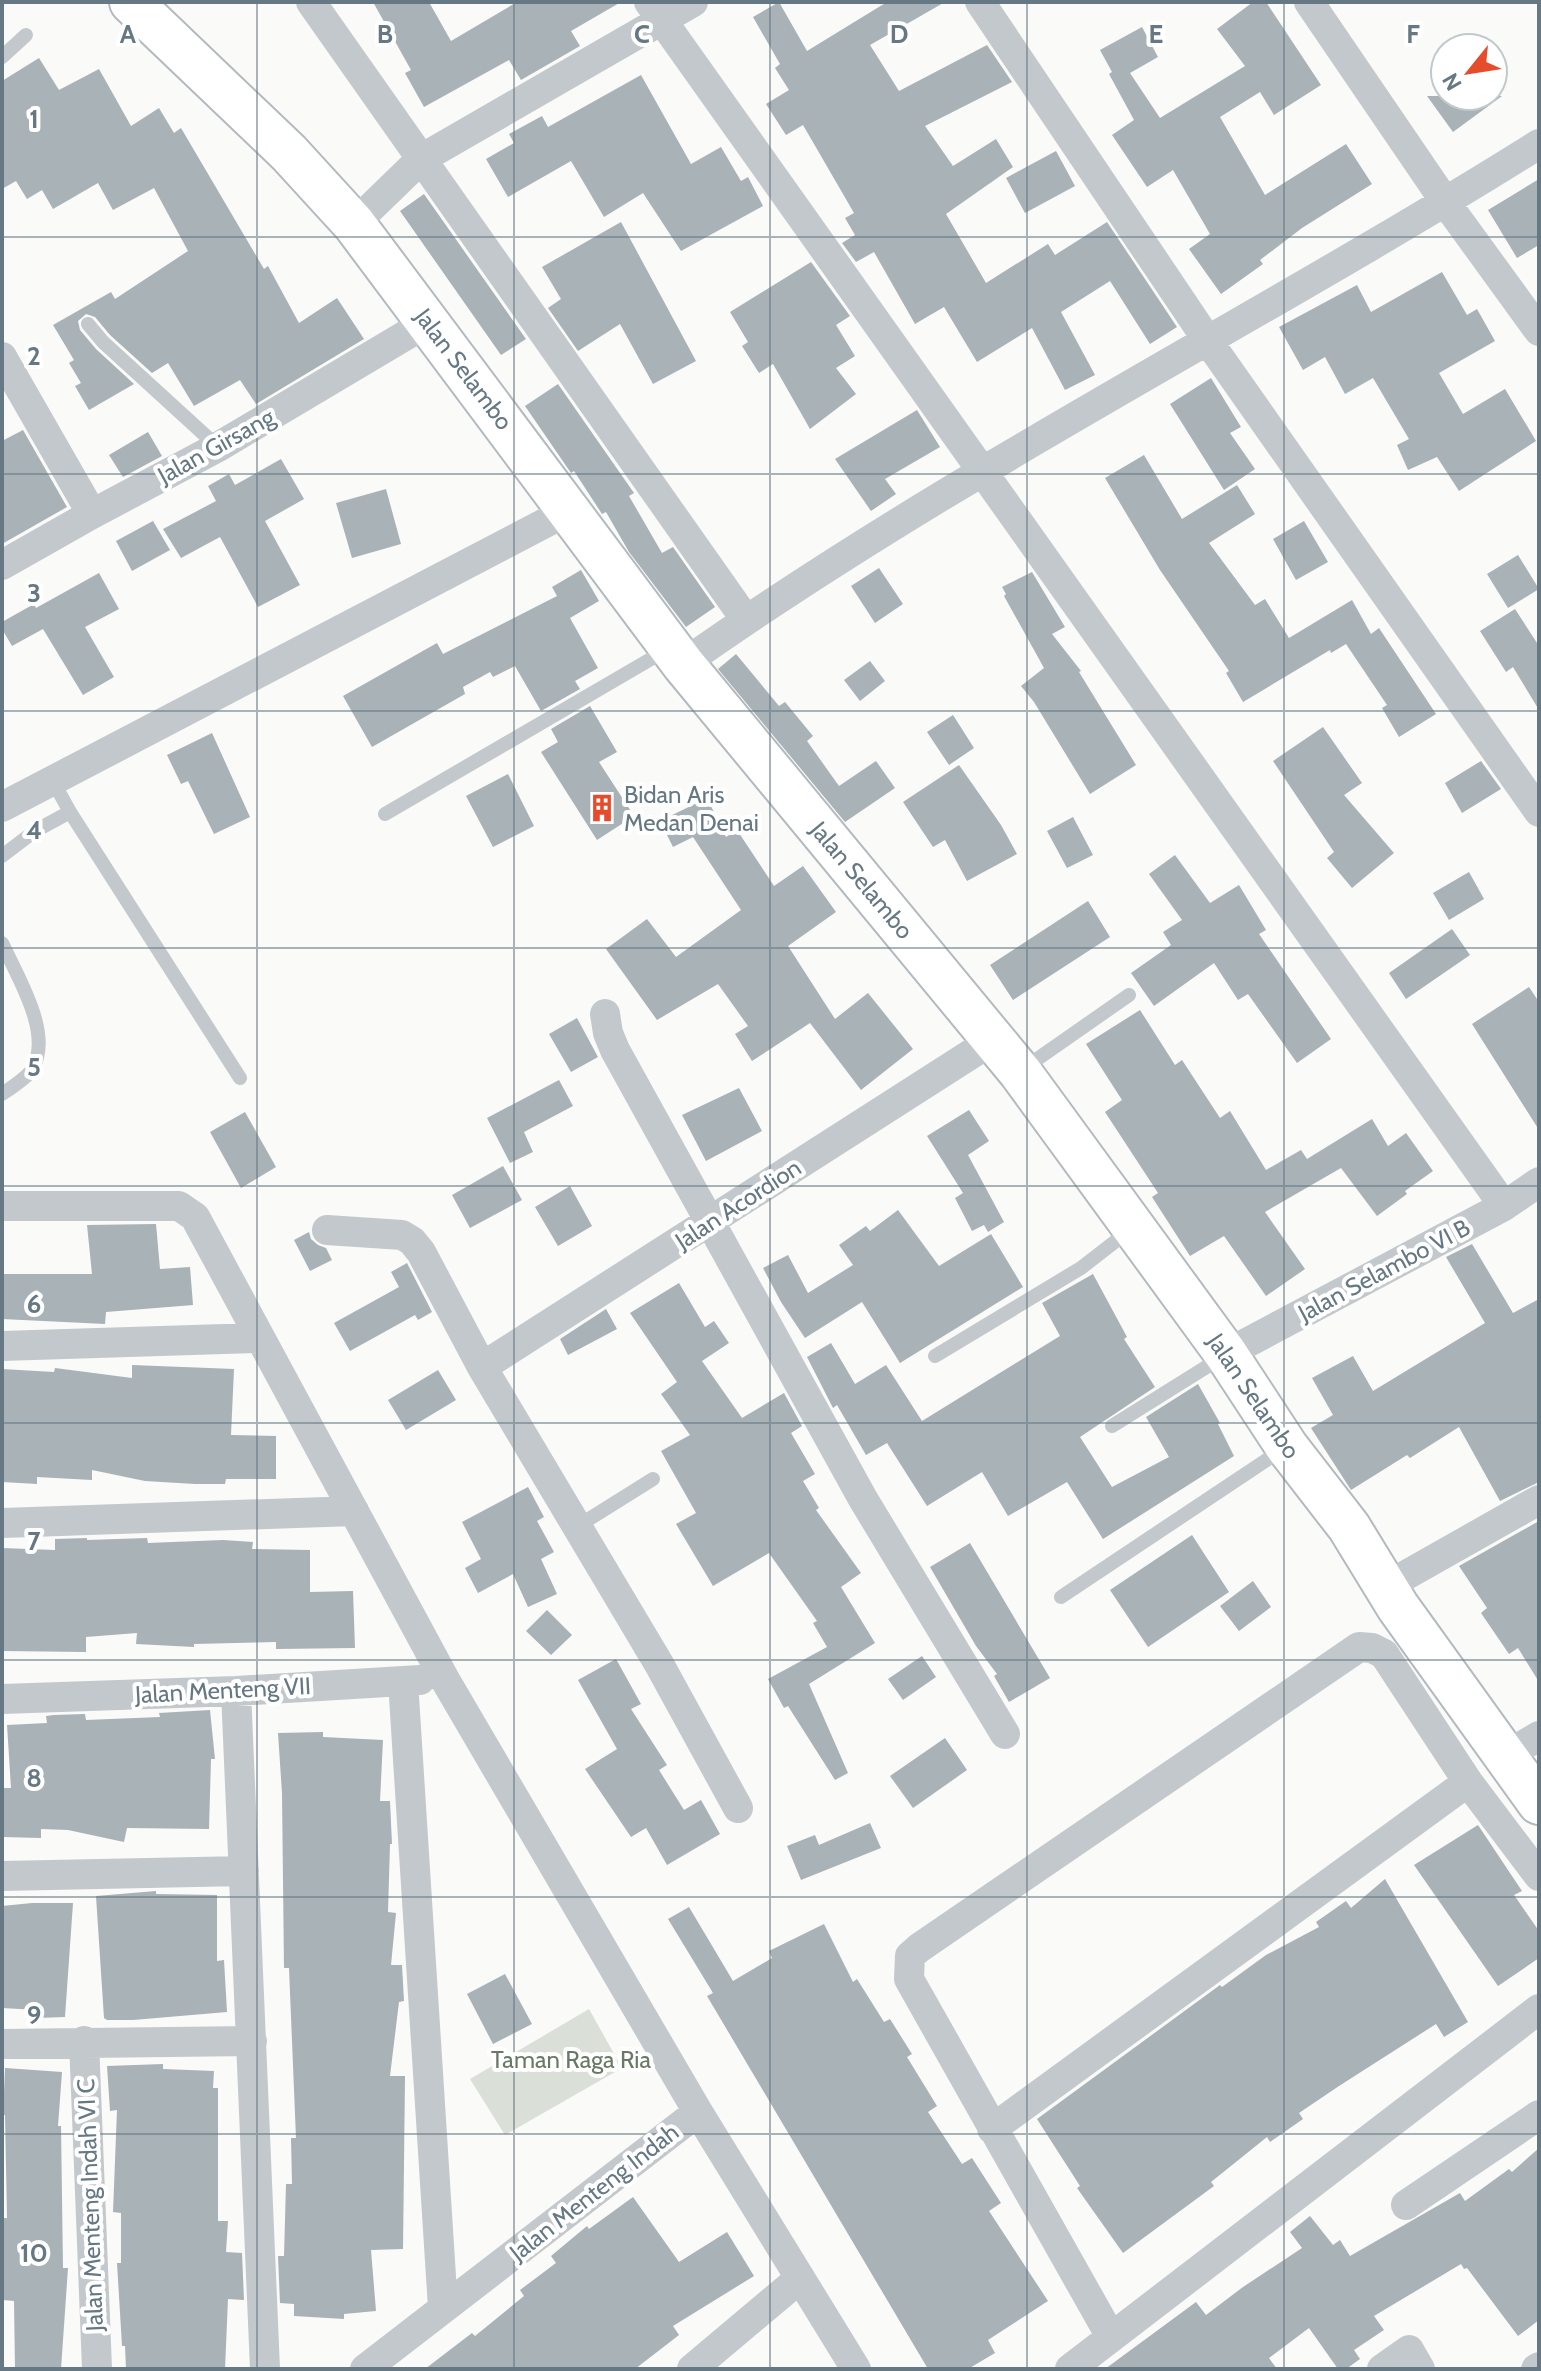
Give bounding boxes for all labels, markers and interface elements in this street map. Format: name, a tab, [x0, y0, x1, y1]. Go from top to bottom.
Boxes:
text: A	[120, 18, 137, 50]
text: B	[377, 18, 393, 50]
text: C	[634, 18, 650, 50]
text: D	[890, 18, 908, 50]
text: E	[1149, 18, 1163, 50]
text: F	[1406, 18, 1420, 50]
north arrow	[1429, 32, 1509, 112]
text: N	[1437, 68, 1468, 95]
text: 1	[29, 103, 39, 135]
street label: Jalan Selambo	[408, 302, 519, 435]
text: 2	[27, 340, 41, 372]
street label: Jalan Girsang	[152, 402, 280, 490]
text: 3	[27, 577, 41, 609]
place label: Bidan Aris Medan Denai	[624, 780, 759, 837]
building icon: Bidan Aris Medan Denai	[587, 793, 617, 823]
text: 4	[26, 814, 42, 846]
street label: Jalan Selambo	[804, 815, 920, 945]
text: 5	[27, 1051, 41, 1083]
street label: Jalan Acordion	[669, 1153, 806, 1256]
street label: Jalan Selambo VI B	[1292, 1213, 1475, 1328]
text: 6	[27, 1288, 41, 1320]
street label: Jalan Selambo	[1201, 1327, 1306, 1464]
text: 7	[27, 1525, 41, 1557]
street label: Jalan Menteng VII	[133, 1671, 312, 1709]
text: 8	[26, 1762, 42, 1794]
text: 9	[27, 1999, 41, 2031]
park label: Taman Raga Ria	[491, 2045, 651, 2074]
street label: Jalan Menteng Indah VI C	[71, 2078, 109, 2333]
street label: Jalan Menteng Indah	[503, 2117, 684, 2268]
text: 10	[20, 2237, 48, 2269]

